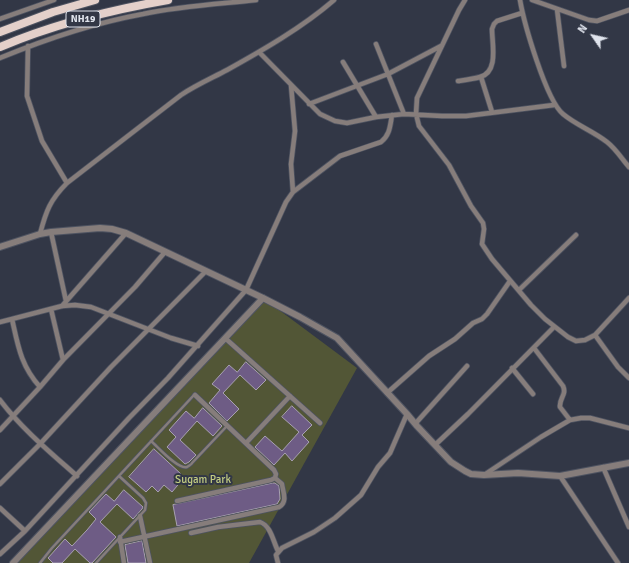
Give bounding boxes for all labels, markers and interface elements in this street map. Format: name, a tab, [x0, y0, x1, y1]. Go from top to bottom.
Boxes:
road number: NH19	[66, 11, 100, 27]
north arrow	[573, 16, 613, 56]
text: N	[575, 22, 590, 36]
park label: Sugam Park	[175, 473, 231, 487]

